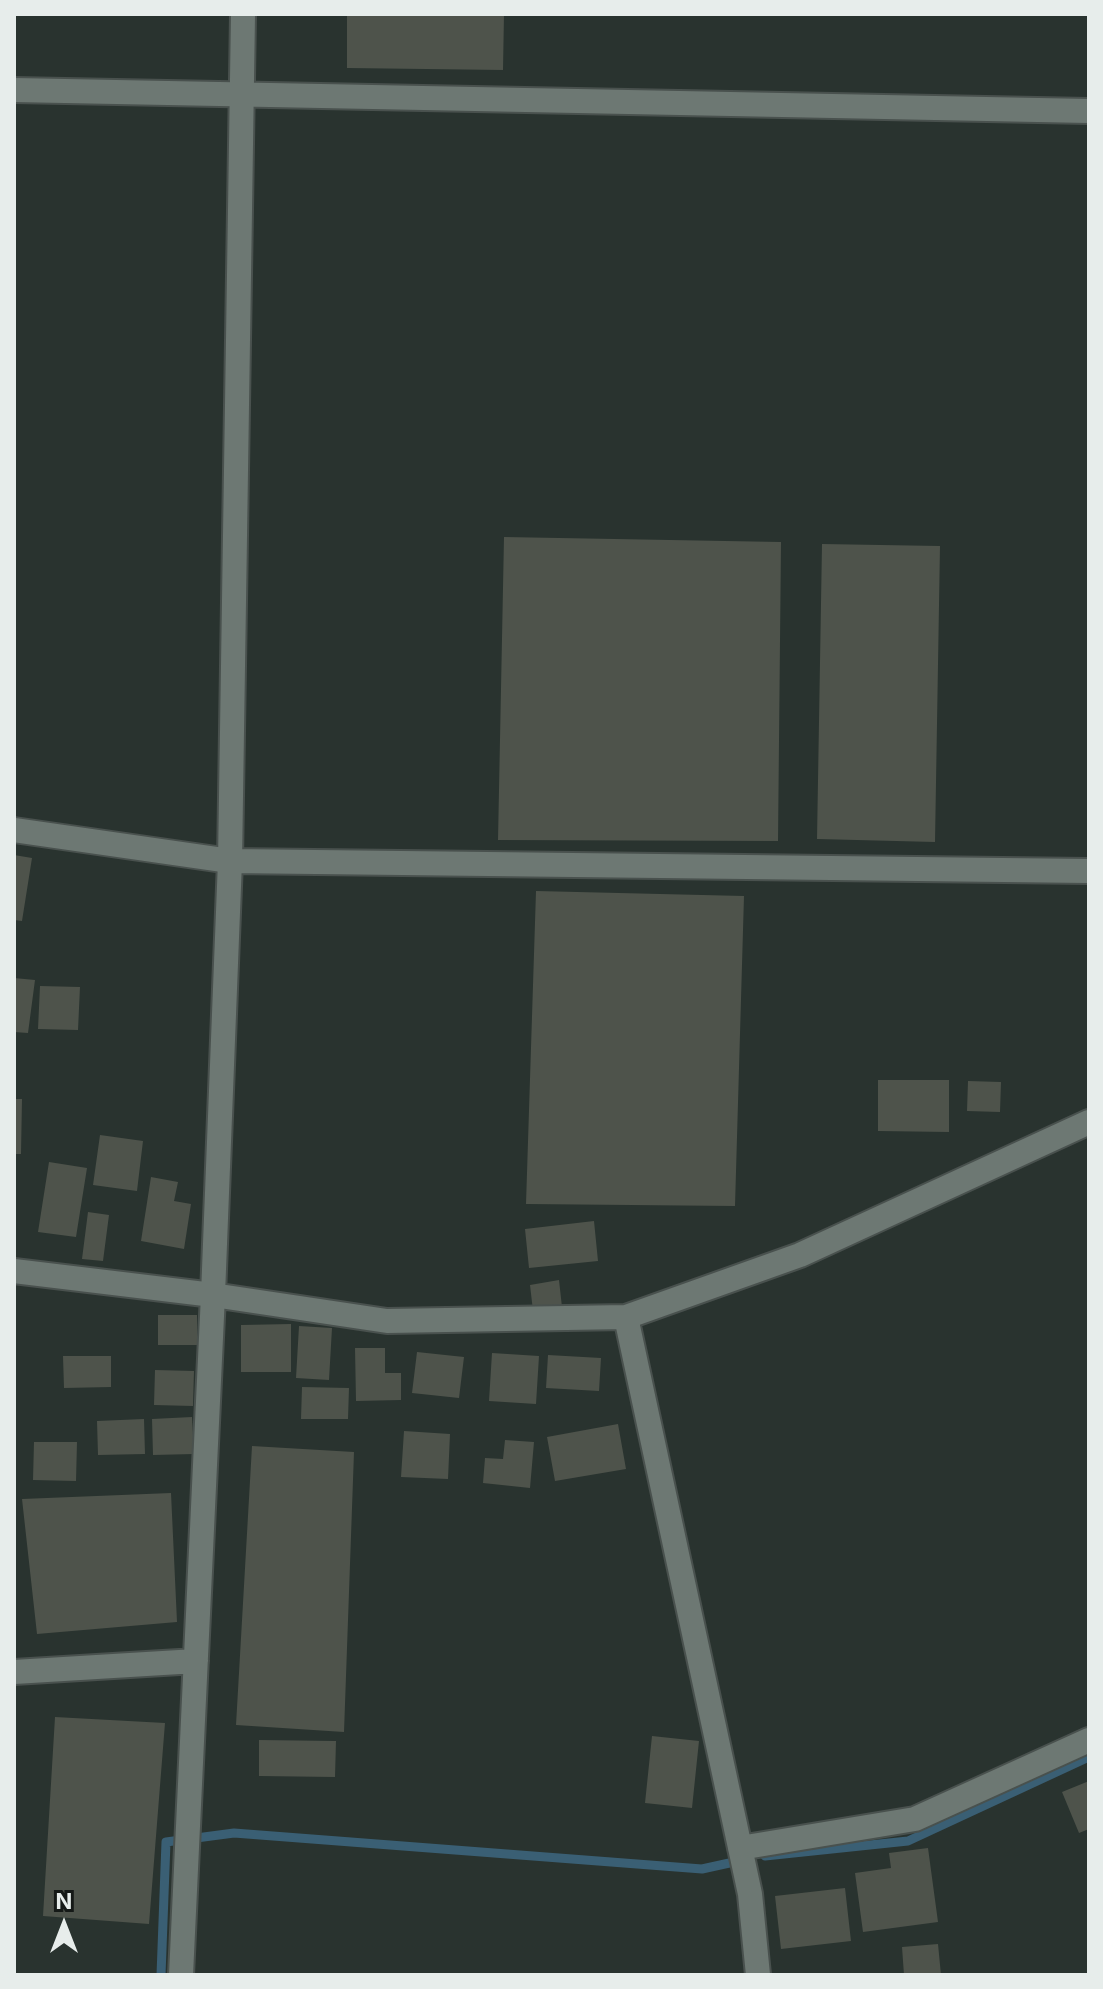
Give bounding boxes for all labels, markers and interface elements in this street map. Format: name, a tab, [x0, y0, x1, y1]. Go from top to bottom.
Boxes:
north arrow	[24, 1885, 104, 1965]
text: N	[56, 1888, 72, 1914]

